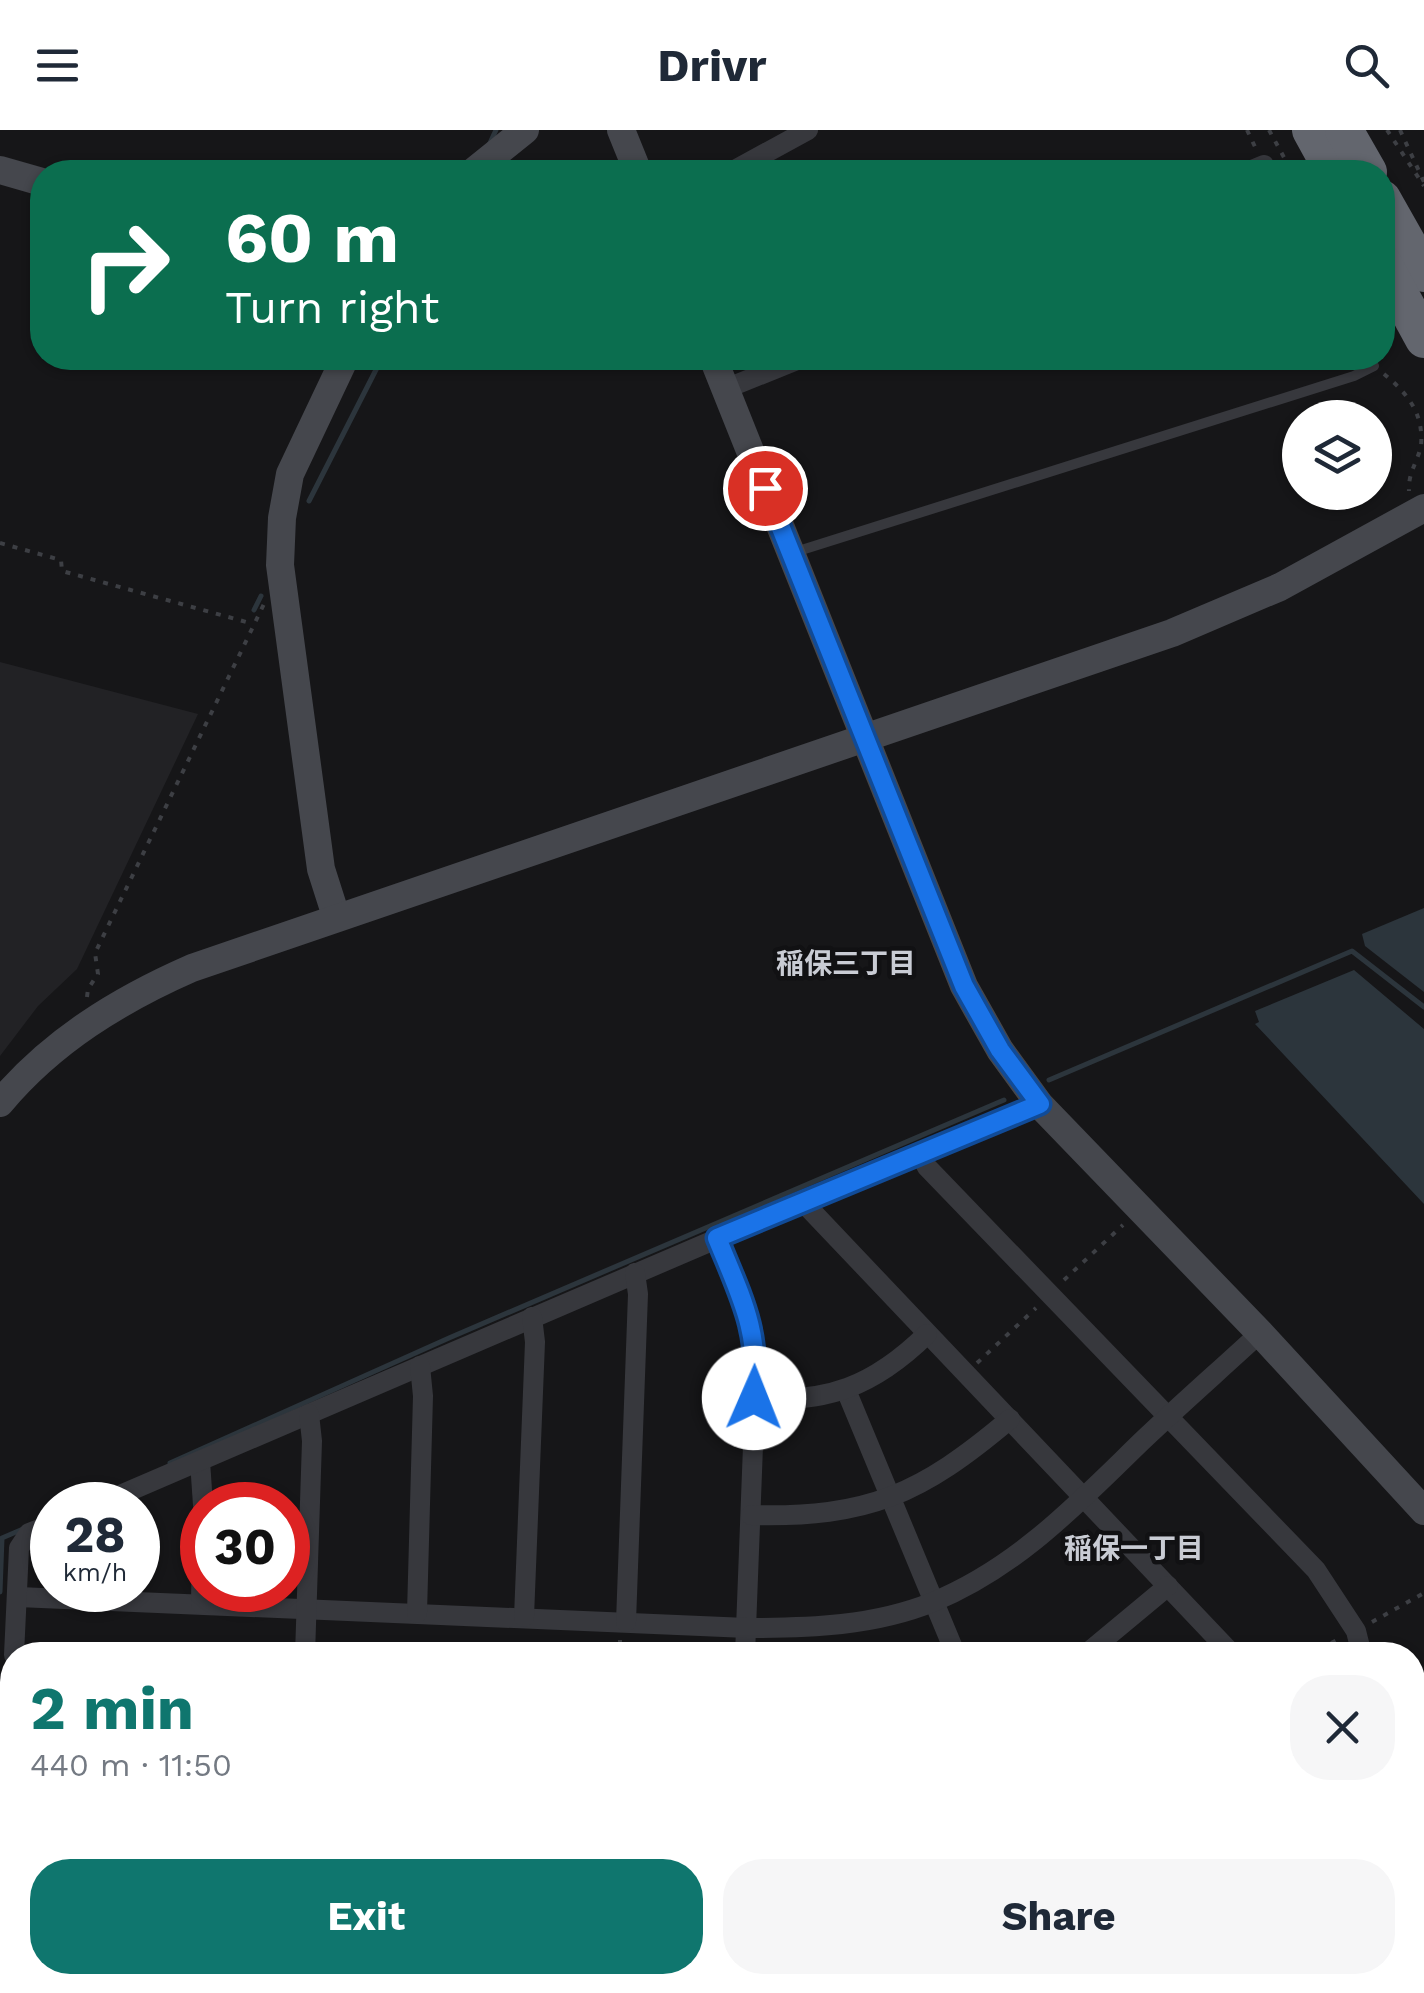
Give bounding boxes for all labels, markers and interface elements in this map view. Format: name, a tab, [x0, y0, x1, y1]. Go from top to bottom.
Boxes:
icon: menu	[30, 38, 85, 93]
icon: search	[1339, 38, 1394, 93]
text: Drivr	[657, 39, 767, 92]
text: 60 m	[225, 197, 399, 279]
icon: right	[60, 200, 190, 330]
text: Turn right	[225, 281, 439, 334]
map controls	[1282, 400, 1392, 510]
button: layers	[1282, 400, 1392, 510]
pin	[723, 446, 808, 531]
icon: arrive	[738, 461, 793, 516]
district label: 稲保三丁目	[776, 947, 916, 980]
position arrow	[702, 1346, 806, 1450]
speed limit sign: 30	[180, 1482, 310, 1612]
text: 28	[64, 1505, 126, 1564]
district label: 稲保一丁目	[1064, 1532, 1204, 1565]
text: km/h	[63, 1558, 127, 1587]
text: 2 min	[30, 1673, 194, 1744]
button: close	[1290, 1675, 1395, 1780]
text: 440 m · 11:50	[30, 1746, 232, 1784]
button: Exit	[30, 1859, 703, 1974]
button: Share	[723, 1859, 1395, 1974]

